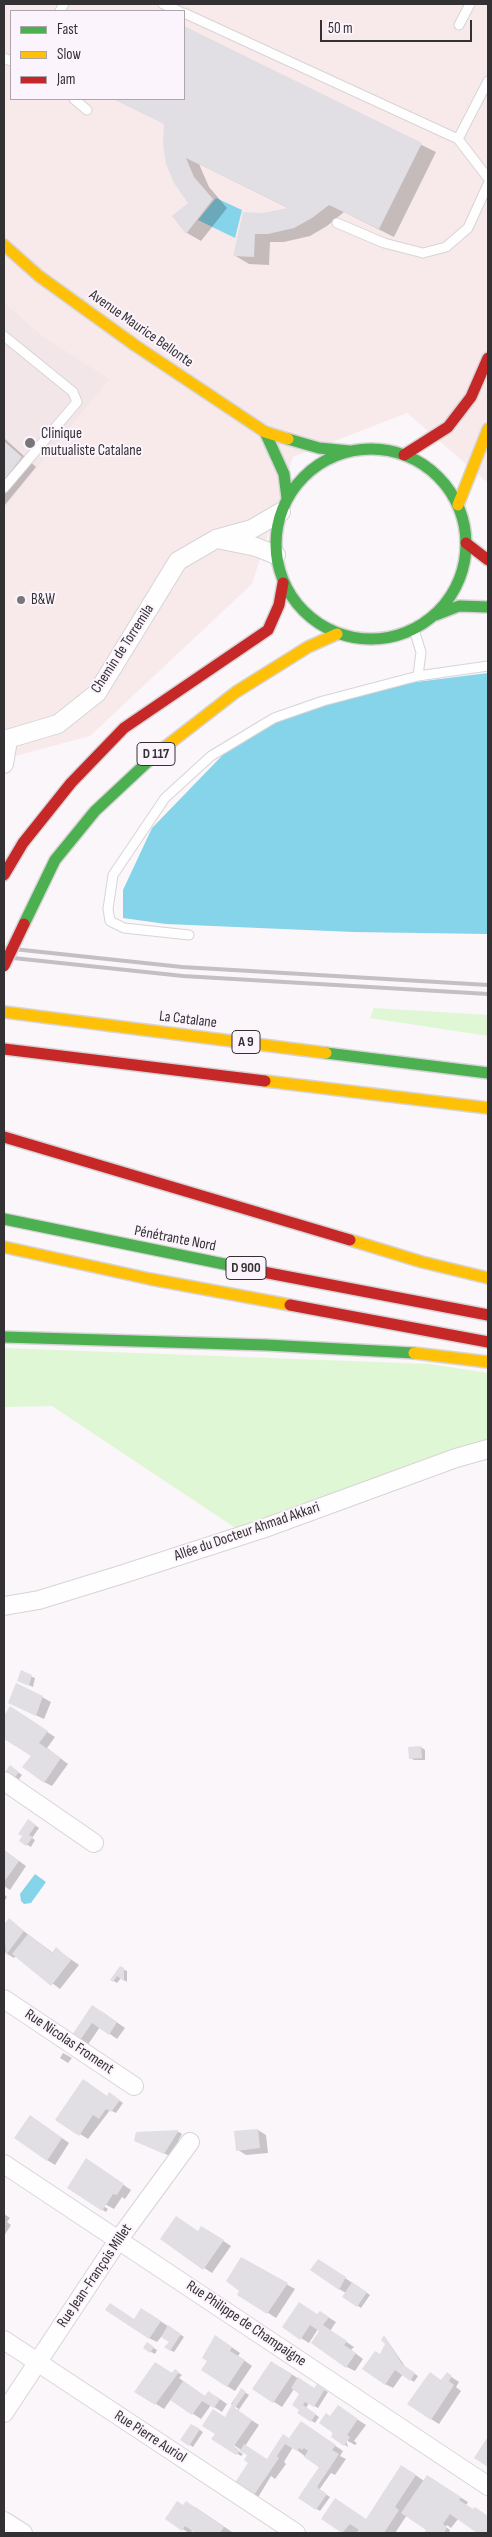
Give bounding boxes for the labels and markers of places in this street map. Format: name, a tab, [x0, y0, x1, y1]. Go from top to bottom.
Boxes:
place label: Clinique mutualiste Catalane	[41, 425, 142, 460]
marker: Clinique mutualiste Catalane	[23, 436, 37, 450]
place label: B&W	[31, 591, 55, 609]
marker: B&W	[15, 594, 27, 606]

